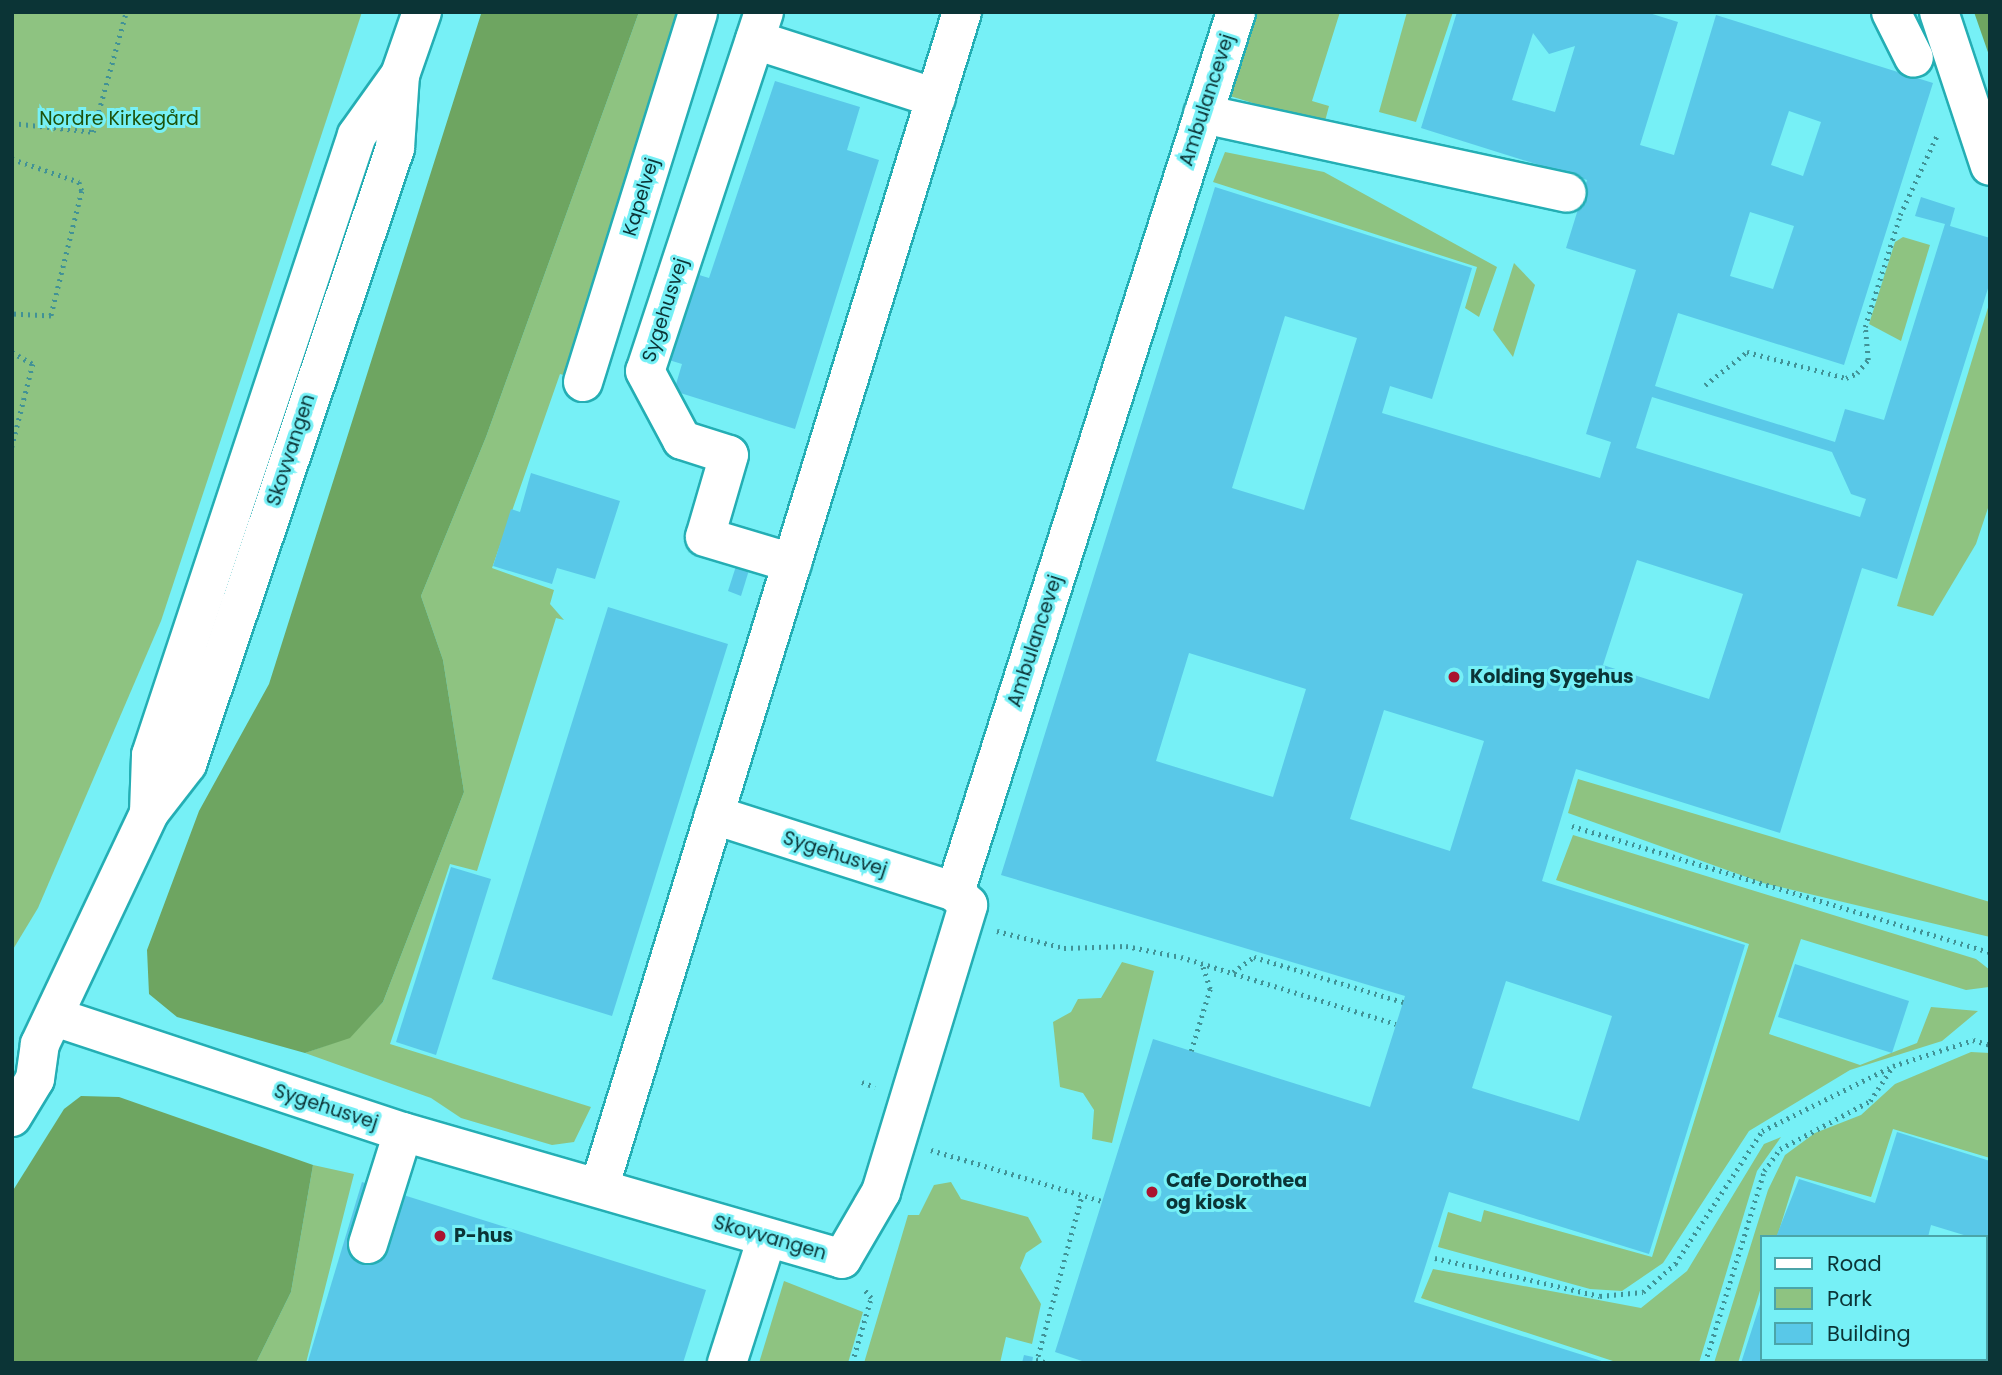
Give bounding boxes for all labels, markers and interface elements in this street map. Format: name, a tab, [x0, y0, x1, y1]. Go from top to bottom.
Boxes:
street label: Ambulancevej	[1175, 31, 1239, 169]
park label: Nordre Kirkegård	[39, 108, 199, 130]
street label: Kapelvej	[618, 155, 664, 239]
street label: Sygehusvej	[637, 255, 693, 365]
street label: Skovvangen	[262, 391, 320, 509]
street label: Ambulancevej	[1003, 572, 1067, 710]
place label: Kolding Sygehus	[1470, 666, 1634, 688]
marker: Kolding Sygehus	[1444, 667, 1464, 687]
street label: Sygehusvej	[780, 826, 890, 882]
street label: Sygehusvej	[271, 1079, 381, 1135]
place label: Cafe Dorothea og kiosk	[1166, 1170, 1307, 1214]
marker: Cafe Dorothea og kiosk	[1144, 1184, 1160, 1200]
street label: Skovvangen	[711, 1211, 829, 1265]
place label: P-hus	[454, 1225, 513, 1247]
marker: P-hus	[432, 1228, 448, 1244]
legend	[1760, 1235, 1988, 1361]
text: Road	[1827, 1249, 1882, 1278]
text: Park	[1827, 1284, 1872, 1313]
text: Building	[1827, 1319, 1911, 1348]

